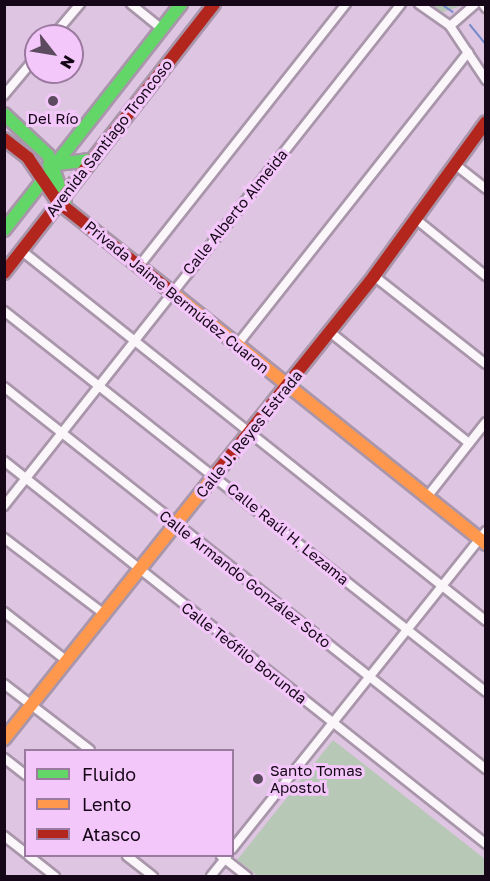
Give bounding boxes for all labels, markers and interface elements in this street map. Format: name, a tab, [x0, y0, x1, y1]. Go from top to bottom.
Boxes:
north arrow	[24, 24, 84, 84]
text: N	[56, 52, 79, 73]
street label: Avenida Santiago Troncoso	[42, 56, 176, 220]
marker: Del Río	[46, 94, 60, 108]
place label: Del Río	[28, 110, 78, 128]
street label: Calle Alberto Almeida	[179, 146, 291, 278]
street label: Privada Jaime Bermúdez Cuaron	[81, 217, 273, 377]
street label: Calle J. Reyes Estrada	[192, 367, 306, 501]
street label: Calle Raúl H. Lezama	[224, 479, 352, 589]
street label: Calle Armando González Soto	[156, 506, 334, 652]
street label: Calle Teófilo Borunda	[178, 599, 310, 707]
legend	[24, 749, 234, 857]
place label: Santo Tomas Apostol	[270, 761, 363, 796]
text: Fluido	[82, 763, 136, 785]
marker: Santo Tomas Apostol	[251, 772, 265, 786]
text: Lento	[82, 793, 131, 815]
text: Atasco	[82, 823, 141, 845]

